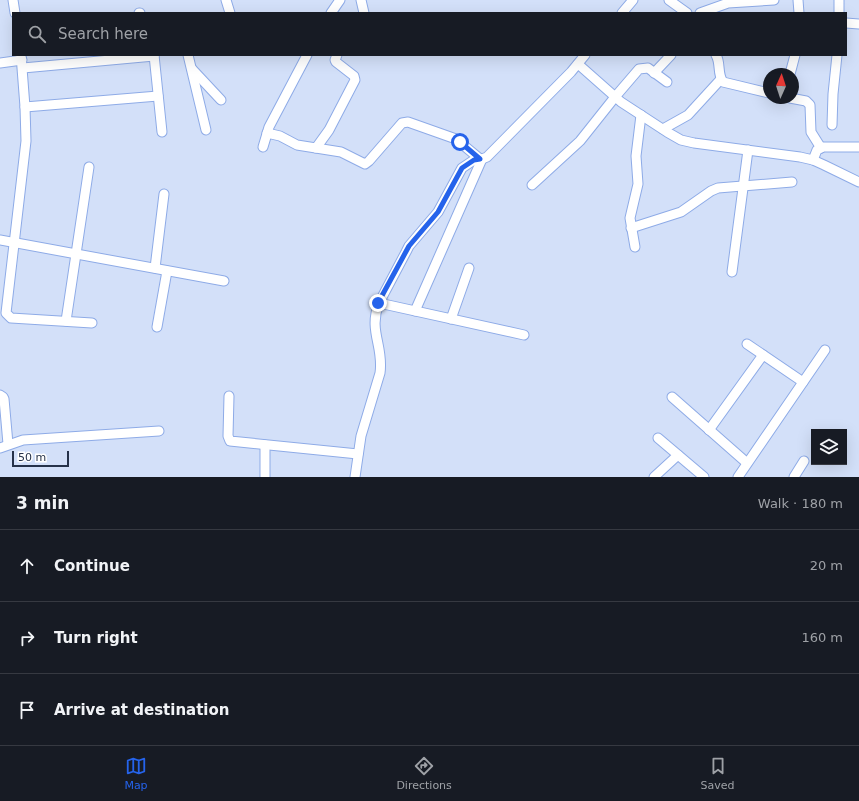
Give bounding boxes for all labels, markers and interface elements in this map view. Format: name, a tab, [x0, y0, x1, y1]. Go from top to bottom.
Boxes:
search box	[12, 12, 847, 56]
icon: search	[26, 23, 48, 45]
text: Search here	[58, 25, 148, 43]
north arrow	[763, 68, 799, 104]
route start	[451, 133, 469, 151]
route end	[369, 294, 387, 312]
map controls	[811, 429, 847, 465]
button: layers	[811, 429, 847, 465]
scale bar	[12, 449, 69, 468]
text: 50 m	[18, 451, 46, 464]
text: 3 min	[16, 493, 69, 513]
text: Walk · 180 m	[758, 496, 843, 511]
icon: ahead	[16, 555, 38, 577]
text: Continue	[54, 557, 130, 575]
text: 20 m	[810, 558, 843, 573]
icon: right	[16, 627, 38, 649]
text: Turn right	[54, 629, 138, 647]
text: 160 m	[801, 630, 843, 645]
icon: arrive	[16, 699, 38, 721]
text: Arrive at destination	[54, 701, 229, 719]
tab: Map	[124, 755, 148, 792]
tab: Directions	[396, 755, 452, 792]
tab: Saved	[701, 755, 735, 792]

